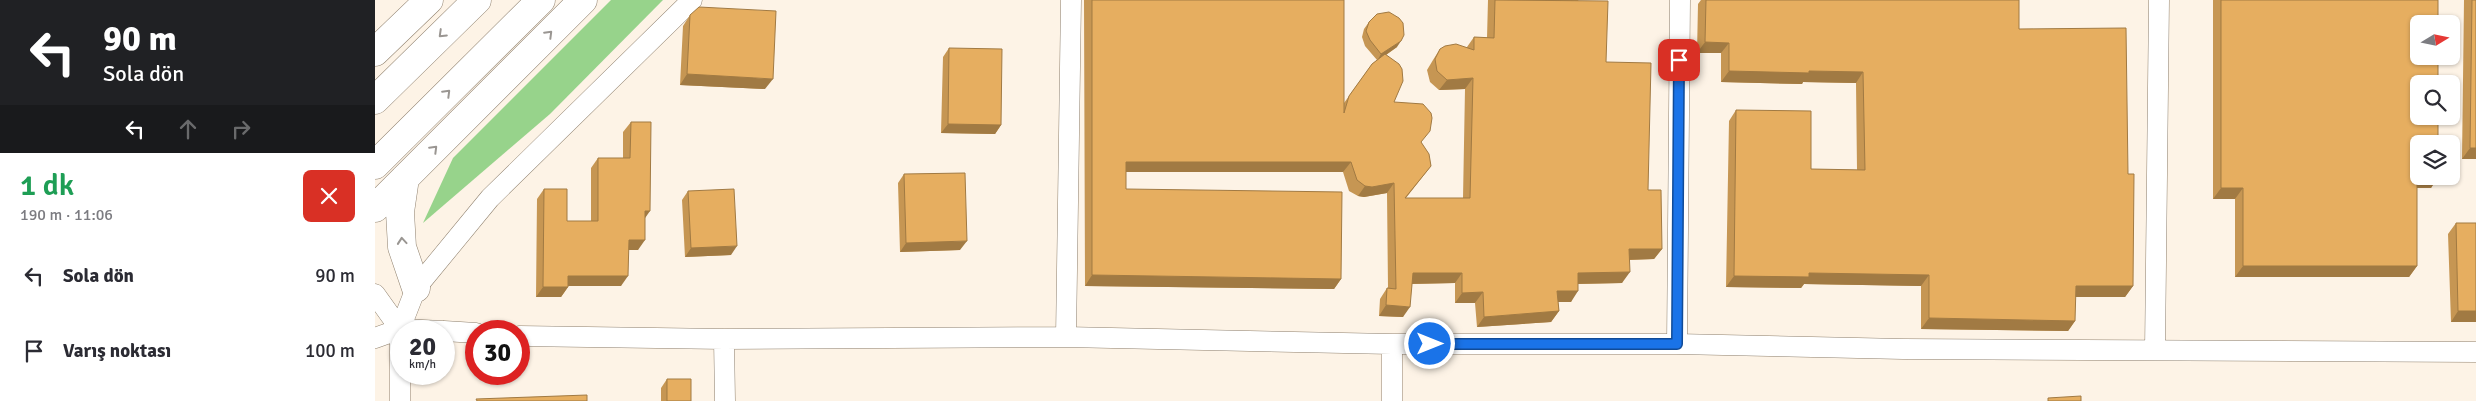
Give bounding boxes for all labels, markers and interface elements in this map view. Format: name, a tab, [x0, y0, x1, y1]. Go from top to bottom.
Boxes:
north arrow	[2410, 15, 2460, 65]
map controls	[2410, 15, 2460, 185]
text: 90 m	[103, 17, 177, 60]
icon: left	[20, 20, 85, 85]
one-way arrow	[439, 28, 448, 37]
one-way arrow	[543, 31, 552, 40]
pin	[1658, 39, 1700, 81]
icon: arrive	[1665, 46, 1693, 74]
text: Sola dön	[103, 60, 184, 87]
button: search	[2410, 75, 2460, 125]
one-way arrow	[441, 90, 450, 99]
icon: left	[121, 115, 149, 143]
icon: ahead	[174, 115, 202, 143]
icon: right	[227, 115, 255, 143]
button: layers	[2410, 135, 2460, 185]
one-way arrow	[429, 146, 438, 155]
text: 1 dk	[20, 167, 74, 204]
button: close	[303, 170, 355, 222]
text: 190 m · 11:06	[20, 205, 113, 225]
one-way arrow	[397, 237, 408, 245]
icon: left	[20, 262, 48, 290]
text: Sola dön	[63, 264, 134, 288]
text: 90 m	[315, 264, 355, 288]
position arrow	[1403, 317, 1455, 369]
speed limit sign: 30	[465, 320, 530, 385]
text: 20	[409, 331, 436, 362]
icon: arrive	[20, 337, 48, 365]
text: Varış noktası	[63, 339, 171, 363]
text: 100 m	[305, 339, 355, 363]
text: km/h	[409, 357, 436, 372]

